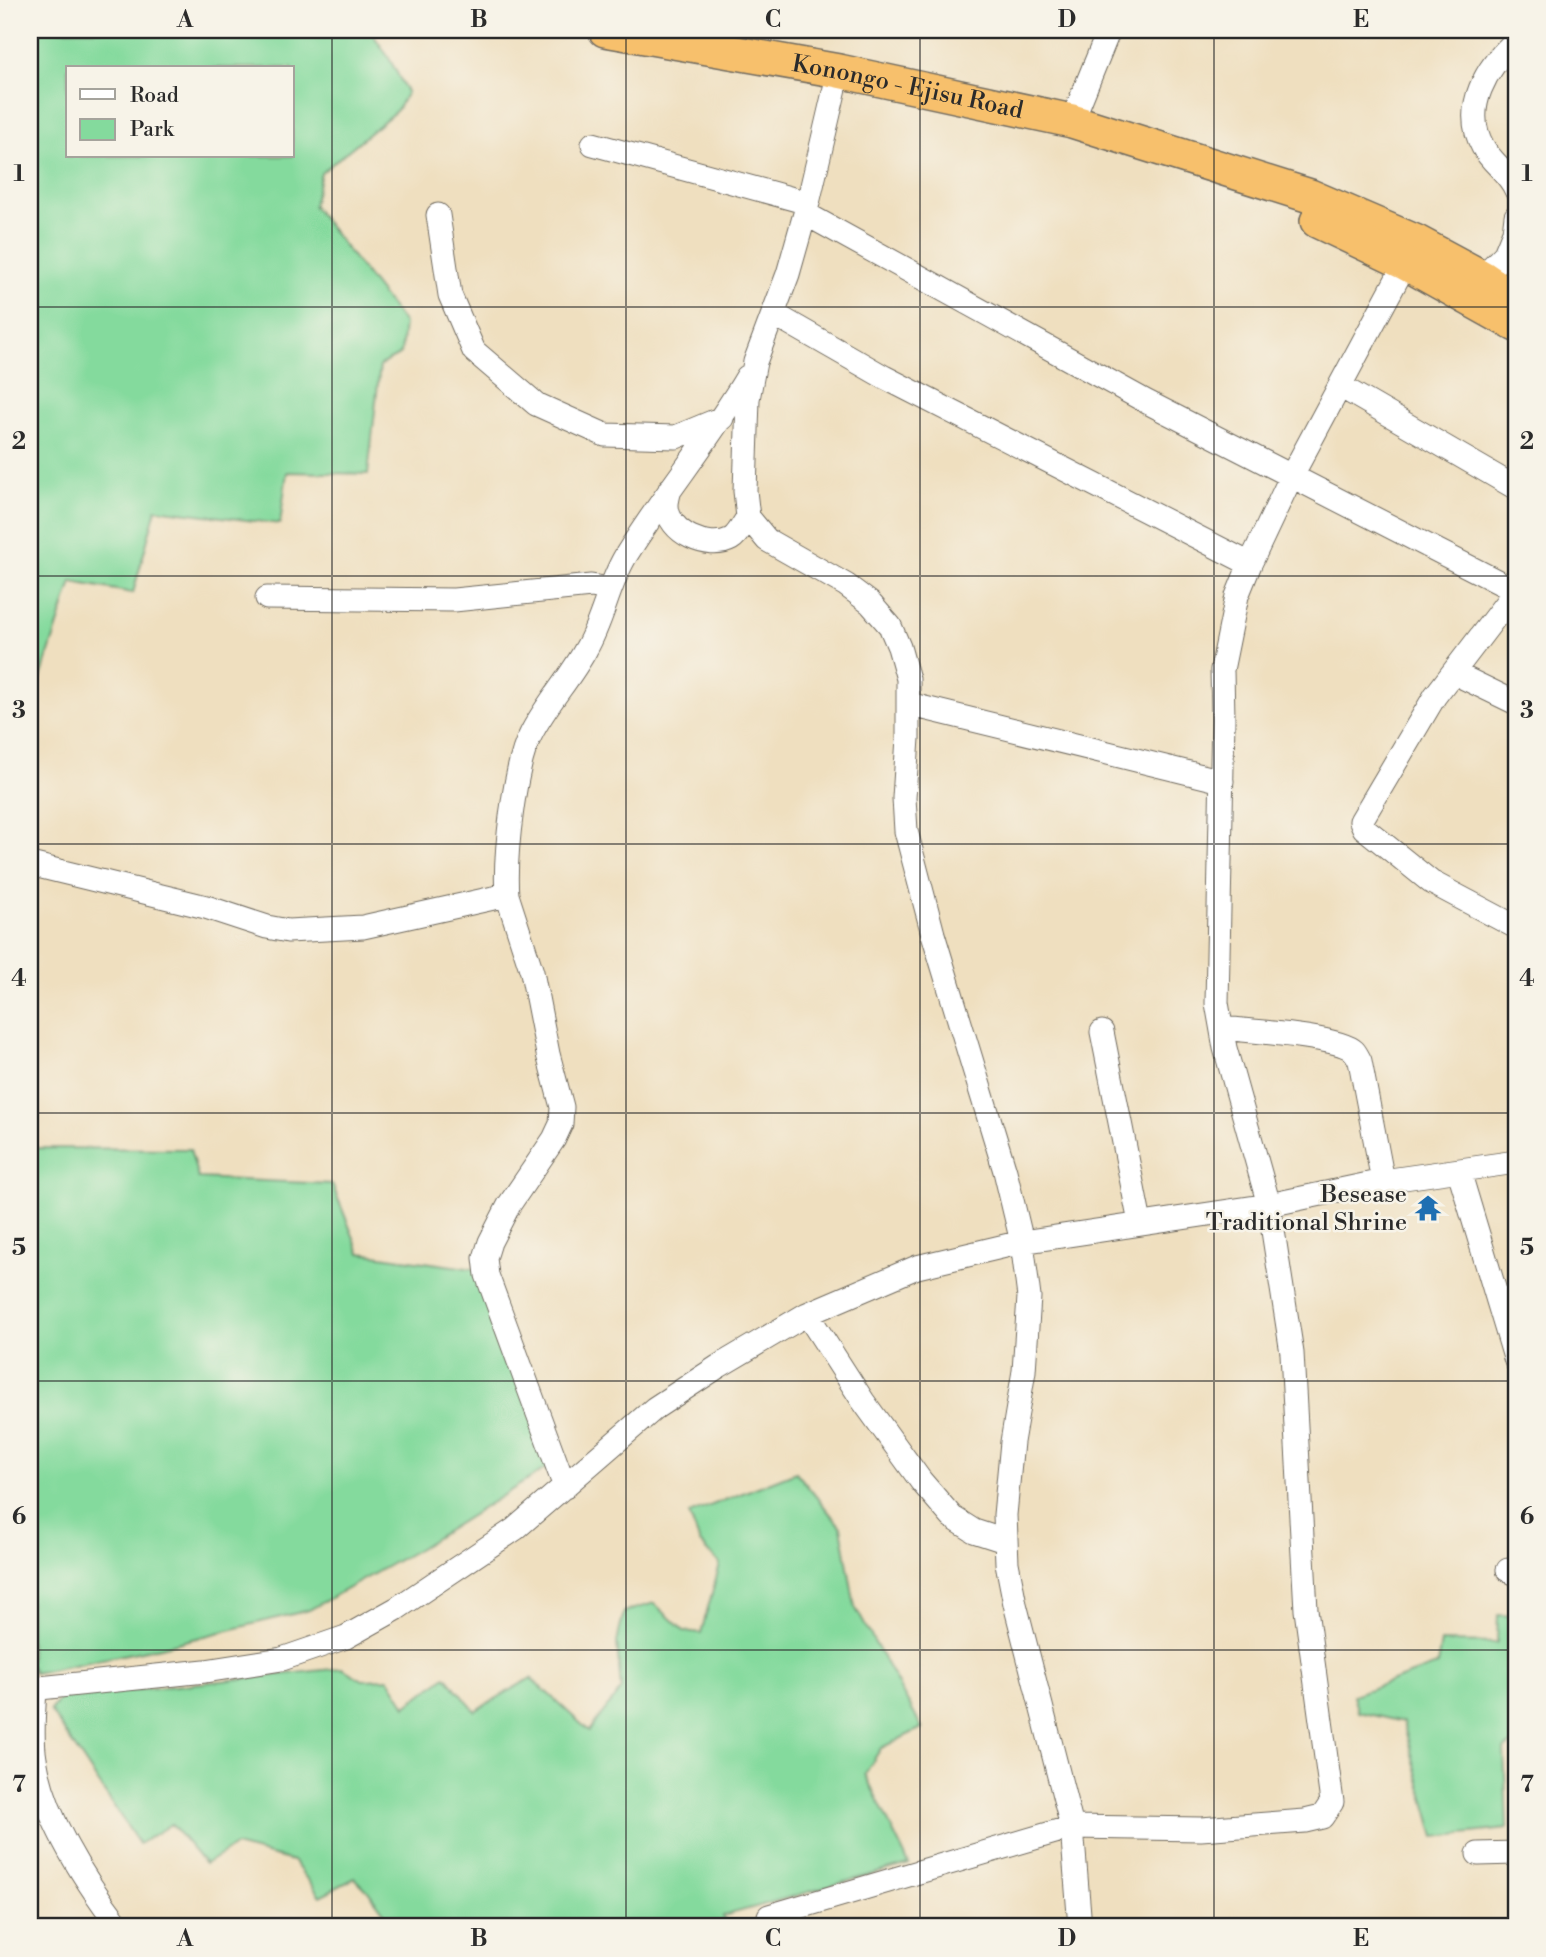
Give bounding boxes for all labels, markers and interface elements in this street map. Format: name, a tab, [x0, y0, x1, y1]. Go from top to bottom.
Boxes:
text: A	[176, 6, 194, 34]
text: B	[470, 6, 488, 34]
text: C	[765, 6, 781, 34]
text: D	[1058, 6, 1076, 34]
text: E	[1353, 6, 1369, 34]
street label: Konongo - Ejisu Road	[790, 49, 1026, 126]
legend	[66, 66, 294, 158]
text: Road	[130, 83, 179, 109]
text: Park	[130, 117, 175, 143]
text: 1	[13, 160, 25, 188]
text: 1	[1521, 160, 1533, 188]
text: 2	[12, 428, 26, 456]
text: 2	[1520, 428, 1534, 456]
text: 3	[12, 697, 26, 725]
text: 3	[1520, 697, 1534, 725]
text: 4	[11, 965, 27, 993]
text: 4	[1519, 965, 1535, 993]
place label: Besease Traditional Shrine	[1206, 1180, 1407, 1238]
temple icon: Besease Traditional Shrine	[1413, 1193, 1443, 1223]
text: 5	[12, 1234, 26, 1262]
text: 5	[1520, 1234, 1534, 1262]
text: 6	[12, 1503, 26, 1531]
text: 6	[1520, 1503, 1534, 1531]
text: 7	[12, 1771, 26, 1799]
text: 7	[1520, 1771, 1534, 1799]
text: A	[176, 1925, 194, 1953]
text: B	[470, 1925, 488, 1953]
text: C	[765, 1925, 781, 1953]
text: D	[1058, 1925, 1076, 1953]
text: E	[1353, 1925, 1369, 1953]

